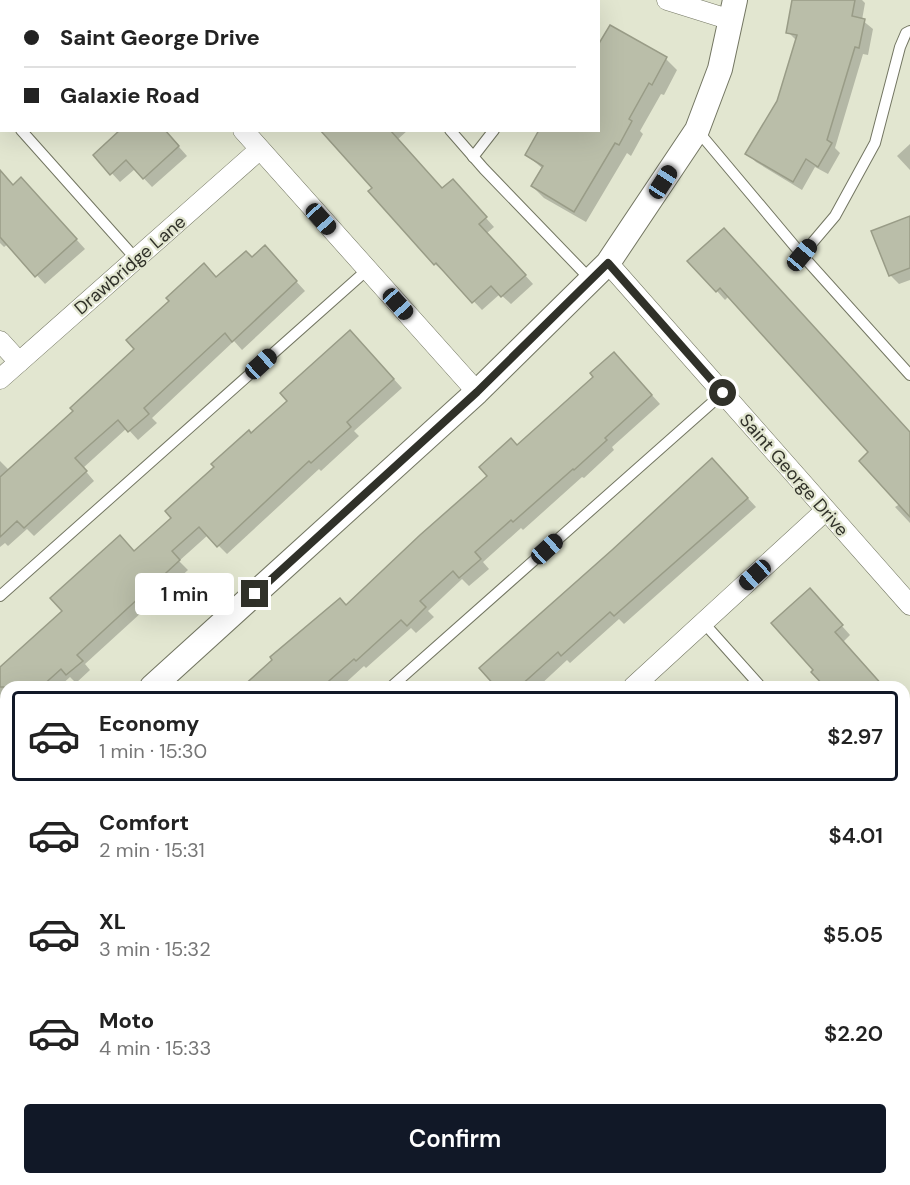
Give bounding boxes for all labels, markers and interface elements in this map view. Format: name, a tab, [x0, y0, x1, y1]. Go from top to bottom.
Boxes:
text: Saint George Drive	[60, 23, 260, 52]
text: Galaxie Road	[60, 81, 200, 110]
car	[646, 162, 680, 202]
car	[302, 200, 340, 238]
street label: Drawbridge Lane	[69, 210, 191, 320]
car	[784, 235, 820, 275]
car	[379, 285, 417, 323]
car	[242, 345, 280, 383]
route start	[709, 379, 736, 406]
street label: Saint George Drive	[734, 409, 854, 541]
car	[528, 530, 566, 568]
car	[736, 556, 774, 594]
callout: 1 min	[135, 573, 234, 615]
route end	[241, 580, 268, 607]
text: 1 min	[161, 581, 208, 607]
icon: car	[27, 709, 81, 763]
text: Economy	[99, 709, 199, 738]
text: $2.97	[827, 722, 883, 751]
text: 1 min · 15:30	[99, 738, 207, 764]
icon: car	[27, 808, 81, 862]
text: Comfort	[99, 808, 189, 837]
text: $4.01	[829, 821, 883, 850]
text: 2 min · 15:31	[99, 837, 205, 863]
icon: car	[27, 907, 81, 961]
text: XL	[99, 907, 126, 936]
text: $5.05	[823, 920, 883, 949]
text: 3 min · 15:32	[99, 936, 211, 962]
icon: car	[27, 1006, 81, 1060]
text: Moto	[99, 1006, 154, 1035]
text: $2.20	[824, 1019, 883, 1048]
text: 4 min · 15:33	[99, 1035, 211, 1061]
button: Confirm	[24, 1104, 886, 1173]

